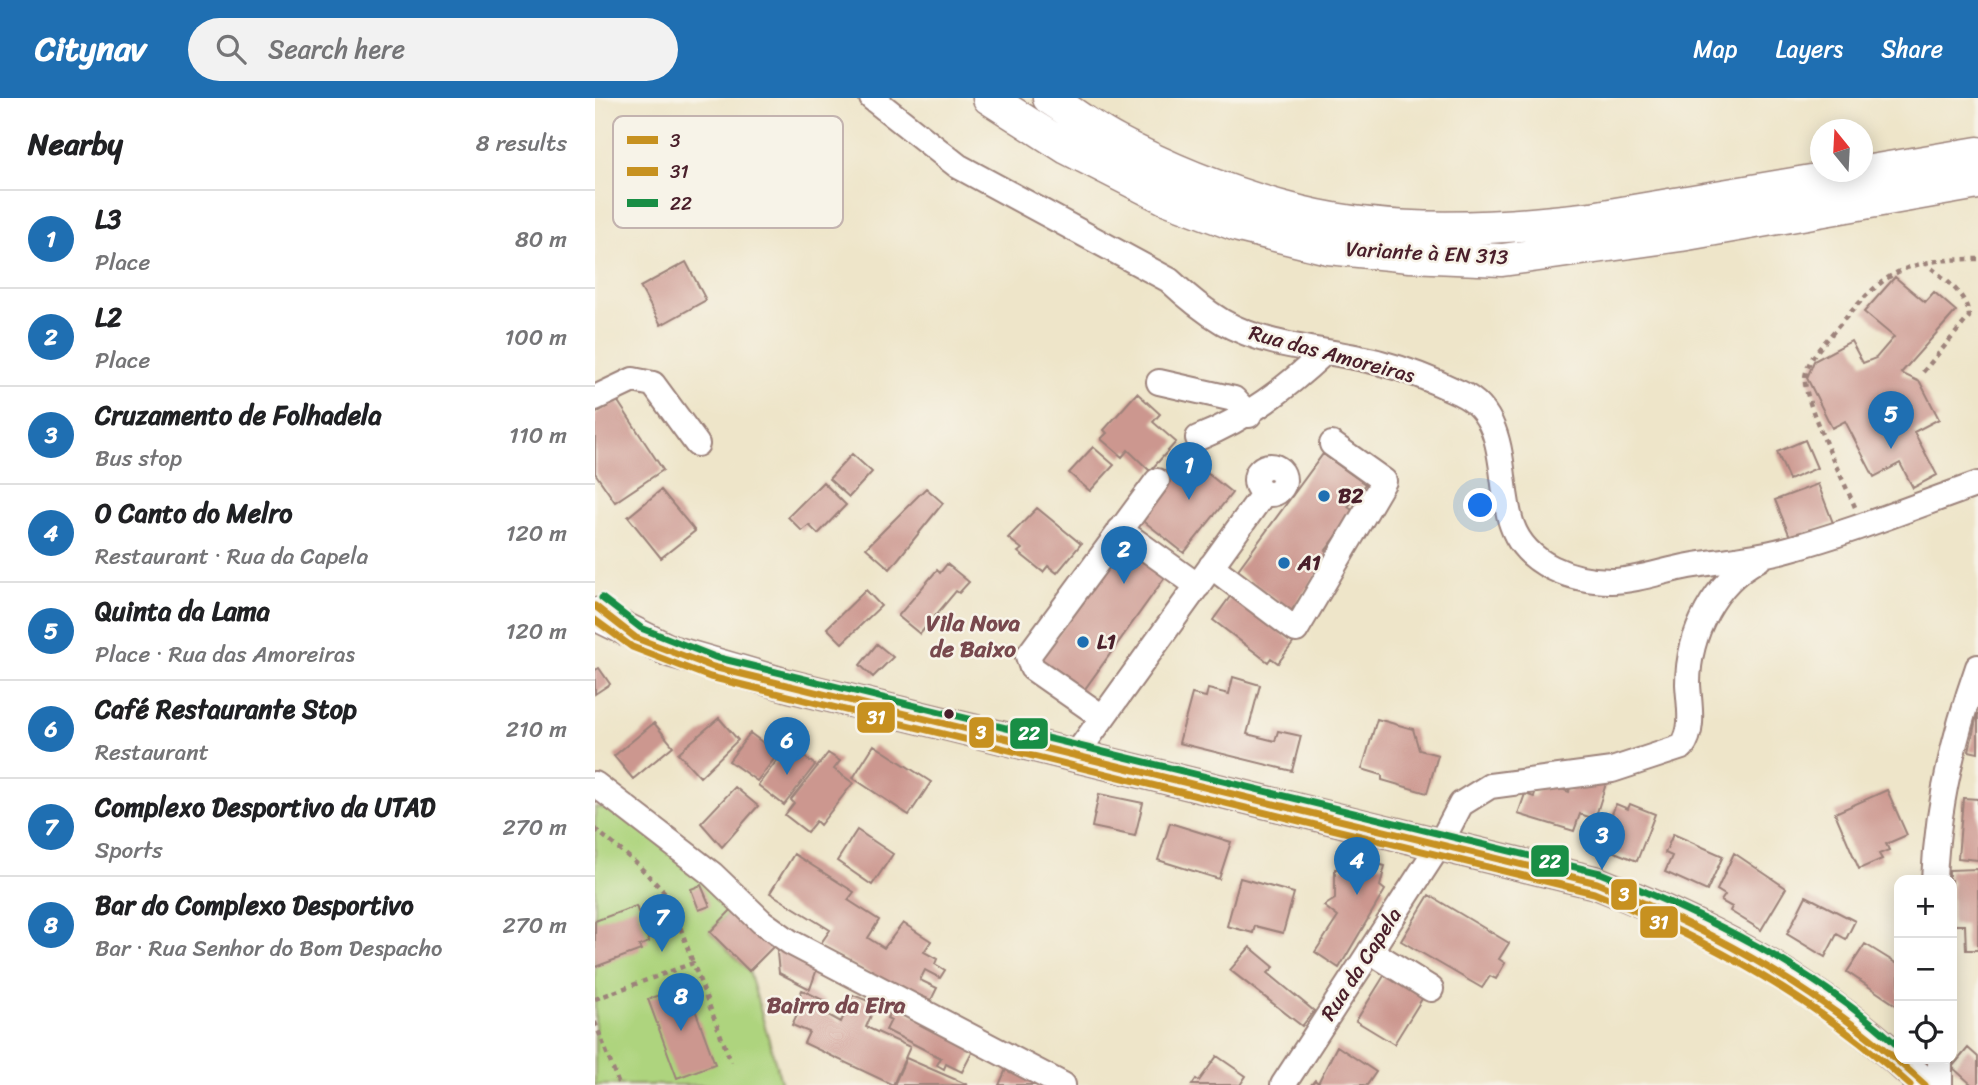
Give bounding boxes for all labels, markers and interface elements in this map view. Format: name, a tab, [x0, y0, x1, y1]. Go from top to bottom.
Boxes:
search box	[188, 18, 678, 81]
text: Citynav	[35, 20, 146, 78]
text: Search here	[268, 26, 405, 72]
text: Map	[1693, 28, 1738, 70]
text: Layers	[1776, 28, 1843, 70]
text: Share	[1881, 28, 1943, 70]
icon: search	[212, 30, 250, 68]
legend	[613, 116, 843, 228]
text: Nearby	[28, 117, 123, 171]
north arrow	[1810, 119, 1873, 182]
text: 8 results	[476, 123, 567, 164]
text: 3	[670, 124, 681, 157]
text: 31	[670, 155, 689, 188]
text: 22	[670, 187, 692, 220]
text: L3	[95, 196, 121, 242]
text: 1	[46, 219, 56, 260]
text: 80 m	[515, 219, 567, 260]
street label: Variante à EN 313	[1345, 230, 1509, 276]
text: Place	[95, 242, 150, 283]
text: L2	[95, 294, 122, 340]
street label: Rua das Amoreiras	[1245, 314, 1420, 394]
text: 2	[44, 317, 58, 358]
text: 100 m	[504, 317, 567, 358]
text: Place	[95, 340, 150, 381]
pin: 5	[1868, 391, 1914, 449]
text: Cruzamento de Folhadela	[95, 392, 382, 438]
text: 3	[45, 415, 57, 456]
text: 110 m	[509, 415, 567, 456]
text: Bus stop	[95, 438, 182, 479]
pin: 1	[1166, 442, 1212, 500]
place label: B2	[1338, 477, 1363, 515]
marker: B2	[1316, 488, 1332, 504]
your location	[1463, 488, 1497, 522]
text: O Canto do Melro	[95, 490, 292, 536]
text: 4	[44, 513, 58, 554]
text: 120 m	[506, 513, 567, 554]
pin: 2	[1101, 526, 1147, 584]
text: Restaurant · Rua da Capela	[95, 536, 368, 577]
place label: A1	[1297, 544, 1321, 582]
marker: A1	[1276, 555, 1292, 571]
text: Quinta da Lama	[95, 588, 270, 634]
district label: Vila Nova de Baixo	[926, 603, 1020, 670]
text: 5	[44, 611, 58, 652]
text: 120 m	[506, 611, 567, 652]
place label: L1	[1097, 623, 1116, 661]
text: Place · Rua das Amoreiras	[95, 634, 355, 675]
marker: L1	[1075, 634, 1091, 650]
text: Café Restaurante Stop	[95, 686, 357, 732]
line badge: 31	[856, 701, 896, 734]
text: 31	[866, 701, 885, 734]
unlabelled marker	[942, 707, 956, 721]
text: 6	[44, 709, 58, 750]
text: 210 m	[506, 709, 567, 750]
line badge: 3	[968, 716, 995, 749]
text: 3	[975, 716, 987, 749]
pin: 6	[764, 717, 810, 775]
line badge: 22	[1009, 717, 1049, 750]
text: 22	[1017, 717, 1040, 750]
text: Restaurant	[95, 732, 209, 773]
text: Complexo Desportivo da UTAD	[95, 784, 435, 830]
text: 7	[44, 807, 58, 848]
text: 270 m	[502, 807, 567, 848]
pin: 3	[1579, 812, 1625, 870]
text: Sports	[95, 830, 163, 871]
pin: 4	[1334, 837, 1380, 895]
line badge: 22	[1530, 844, 1570, 878]
text: 22	[1538, 845, 1561, 878]
map controls	[1894, 875, 1957, 1064]
button: +	[1894, 875, 1957, 938]
line badge: 3	[1610, 878, 1638, 911]
text: 3	[1618, 878, 1630, 911]
text: Bar do Complexo Desportivo	[95, 882, 414, 928]
pin: 7	[639, 894, 685, 952]
street label: Rua da Capela	[1310, 899, 1412, 1029]
text: 8	[44, 905, 58, 946]
text: 270 m	[502, 905, 567, 946]
line badge: 31	[1639, 905, 1679, 939]
text: 31	[1649, 906, 1668, 939]
text: Bar · Rua Senhor do Bom Despacho	[95, 928, 442, 969]
button: −	[1894, 938, 1957, 1001]
pin: 8	[658, 973, 704, 1031]
district label: Bairro da Eira	[767, 985, 906, 1026]
button: locate	[1894, 1001, 1957, 1064]

